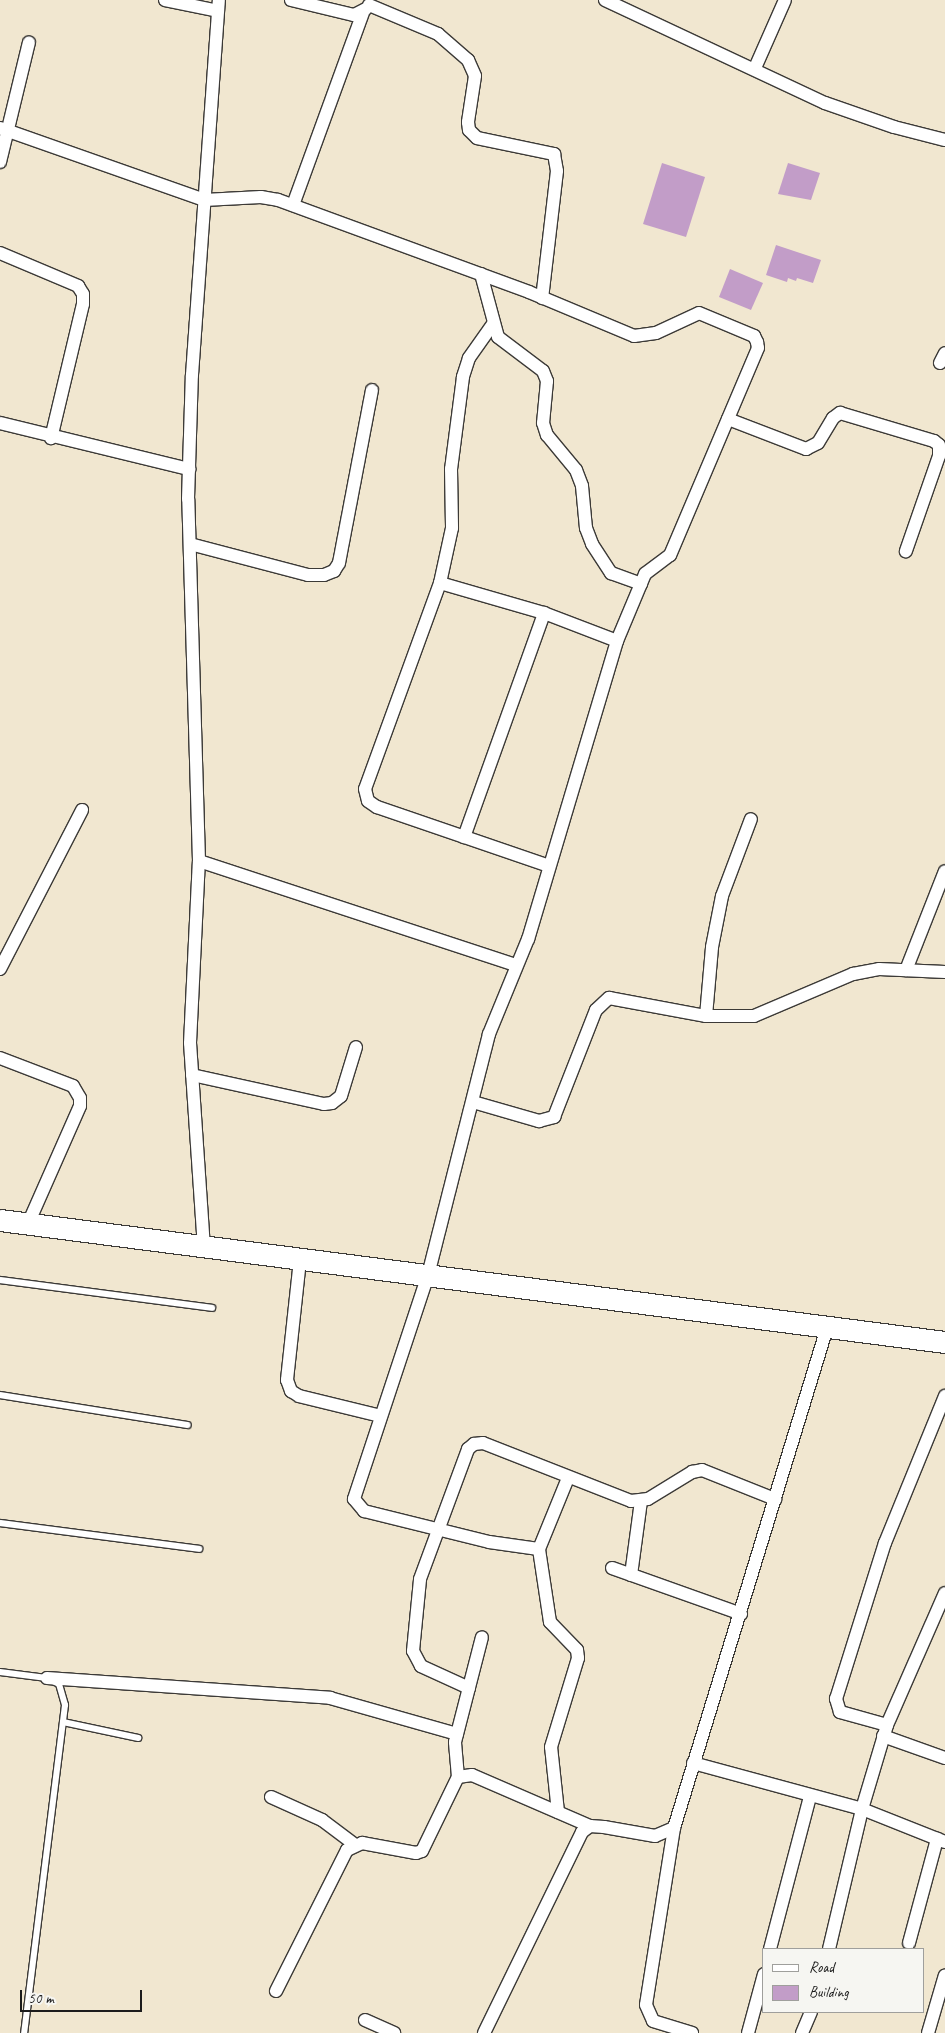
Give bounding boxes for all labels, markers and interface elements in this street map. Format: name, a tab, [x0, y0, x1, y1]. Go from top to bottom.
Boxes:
legend	[762, 1948, 925, 2013]
text: Road	[809, 1958, 834, 1977]
scale bar	[22, 1980, 145, 2012]
text: Building	[809, 1983, 848, 2002]
text: 50 m	[28, 1989, 54, 2008]

